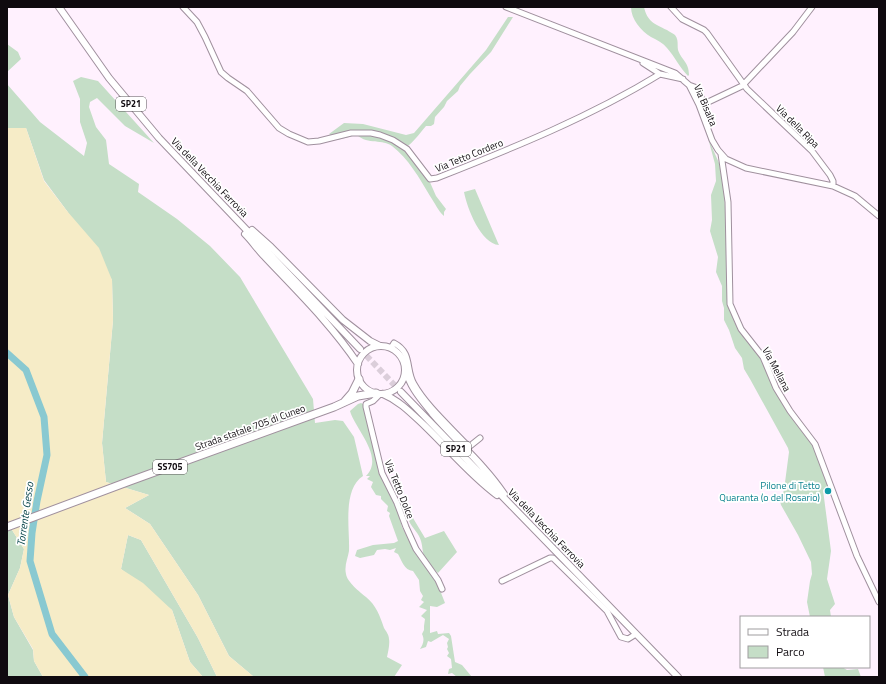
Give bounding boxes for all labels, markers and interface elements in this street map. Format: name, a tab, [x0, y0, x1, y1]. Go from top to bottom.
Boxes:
street label: Via Bisalta	[690, 82, 721, 128]
road number: SP21	[116, 97, 146, 111]
street label: Via della Ripa	[773, 101, 823, 151]
street label: Via della Vecchia Ferrovia	[168, 134, 252, 221]
street label: Via Tetto Cordero	[433, 135, 505, 176]
street label: Via Mellana	[759, 344, 795, 394]
street label: Strada statale 705 di Cuneo	[193, 401, 307, 454]
road number: SP21	[441, 442, 471, 456]
street label: Via Tetto Dolce	[381, 457, 418, 521]
road number: SS705	[153, 460, 187, 474]
place label: Pilone di Tetto Quaranta (o del Rosario)	[719, 478, 820, 505]
water label: Torrente Gesso	[13, 480, 37, 547]
street label: Via della Vecchia Ferrovia	[505, 485, 589, 572]
marker: Pilone di Tetto Quaranta (o del Rosario)	[823, 486, 833, 496]
legend	[740, 616, 870, 668]
text: Strada	[776, 622, 809, 641]
text: Parco	[776, 642, 805, 661]

